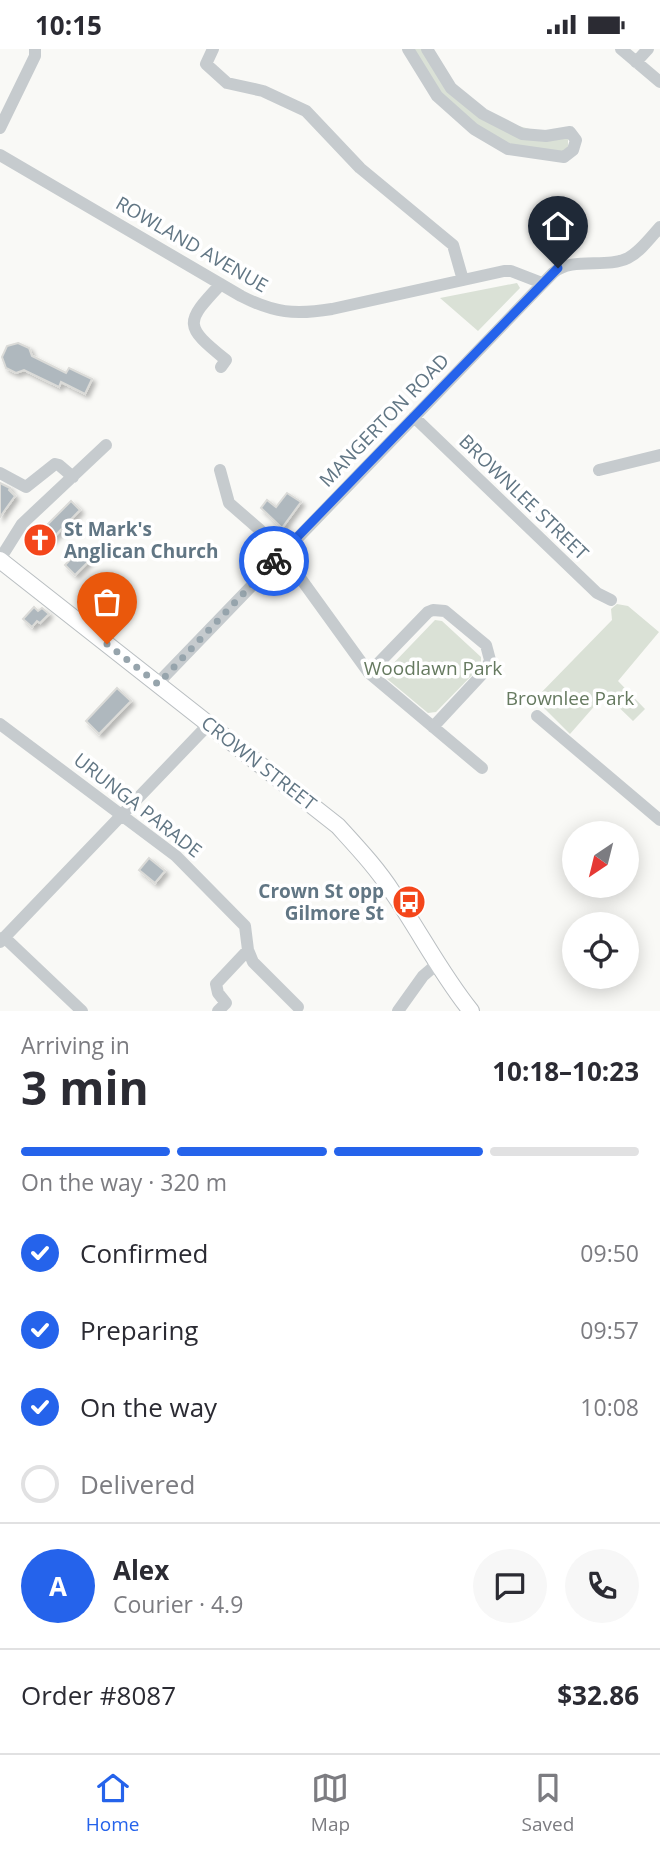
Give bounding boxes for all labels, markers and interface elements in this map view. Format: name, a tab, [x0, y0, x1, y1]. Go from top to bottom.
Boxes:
text: 10:15	[35, 7, 102, 43]
street label: ROWLAND AVENUE	[111, 190, 273, 298]
pin	[528, 196, 588, 268]
icon: home	[539, 207, 577, 245]
street label: MANGERTON ROAD	[313, 348, 455, 492]
street label: BROWNLEE STREET	[454, 428, 595, 566]
place label: St Mark's Anglican Church	[64, 516, 219, 564]
church icon: St Mark's Anglican Church	[21, 521, 59, 559]
courier	[239, 526, 309, 596]
icon: bike	[255, 542, 293, 580]
pin	[77, 572, 137, 644]
icon: bag	[88, 583, 126, 621]
park label: Woodlawn Park	[364, 655, 502, 681]
park label: Brownlee Park	[506, 685, 634, 711]
street label: CROWN STREET	[196, 710, 322, 816]
street label: URUNGA PARADE	[69, 747, 207, 863]
north arrow	[562, 821, 639, 898]
map controls	[562, 821, 639, 989]
place label: Crown St opp Gilmore St	[258, 878, 384, 926]
bus stop icon: Crown St opp Gilmore St	[390, 883, 428, 921]
button: locate	[562, 912, 639, 989]
text: Arriving in	[21, 1029, 130, 1061]
text: 10:18–10:23	[492, 1053, 639, 1089]
text: 3 min	[21, 1056, 149, 1118]
text: On the way · 320 m	[21, 1166, 227, 1198]
icon: check	[21, 1234, 59, 1272]
text: Confirmed	[80, 1235, 208, 1271]
text: 09:50	[580, 1237, 639, 1269]
icon: check	[21, 1311, 59, 1349]
text: Preparing	[80, 1312, 198, 1348]
text: 09:57	[580, 1314, 639, 1346]
icon: check	[21, 1388, 59, 1426]
text: On the way	[80, 1389, 217, 1425]
text: 10:08	[580, 1391, 639, 1423]
text: Delivered	[80, 1466, 195, 1502]
button: chat	[473, 1549, 547, 1623]
button: phone	[565, 1549, 639, 1623]
text: Alex	[113, 1552, 169, 1588]
text: A	[49, 1568, 67, 1604]
text: Courier · 4.9	[113, 1588, 243, 1620]
text: Order #8087	[21, 1677, 176, 1713]
text: $32.86	[557, 1677, 639, 1713]
tab: Home	[86, 1769, 139, 1837]
tab: Map	[311, 1769, 350, 1837]
tab: Saved	[522, 1769, 574, 1837]

